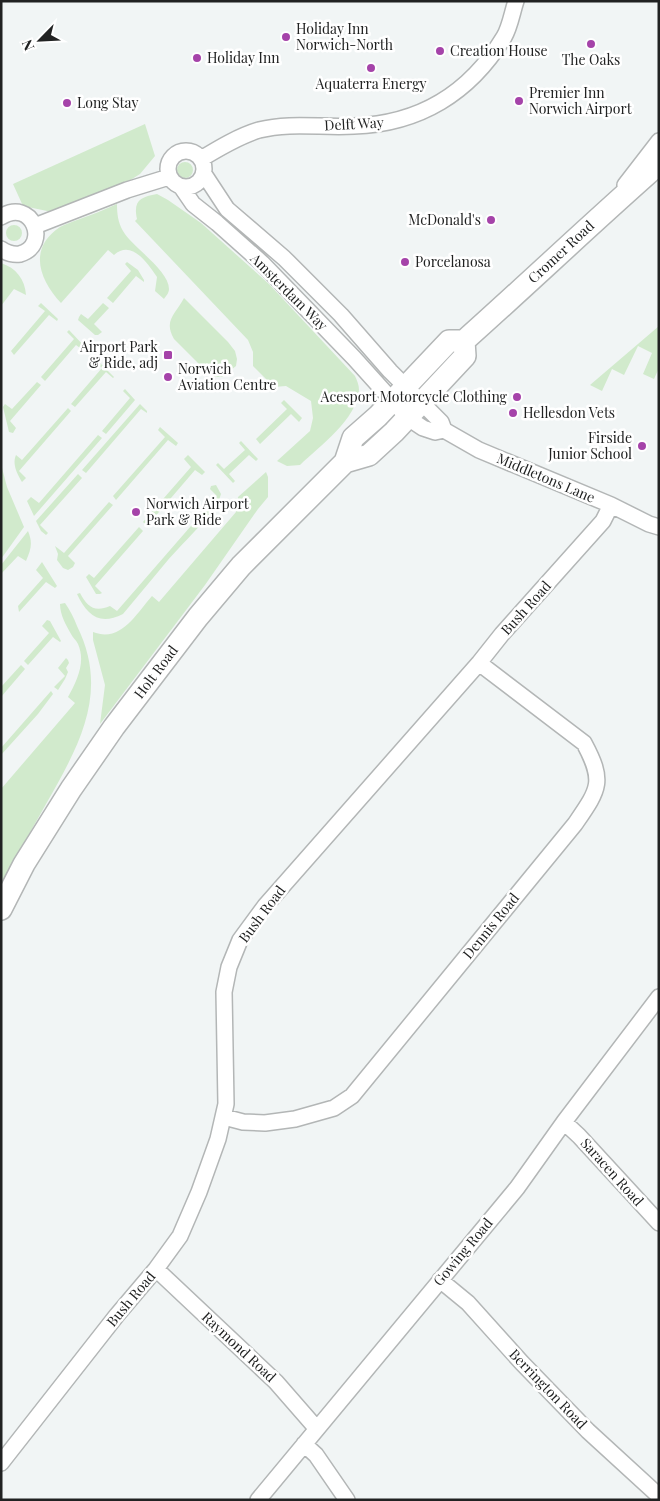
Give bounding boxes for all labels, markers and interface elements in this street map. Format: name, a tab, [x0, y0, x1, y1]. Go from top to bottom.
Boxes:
north arrow	[15, 15, 65, 65]
place label: Holiday Inn Norwich-North	[296, 19, 394, 54]
marker: Holiday Inn Norwich-North	[280, 31, 292, 43]
text: N	[17, 37, 38, 54]
marker: The Oaks	[585, 38, 597, 50]
place label: Creation House	[450, 41, 548, 60]
marker: Creation House	[434, 45, 446, 57]
place label: Holiday Inn	[207, 48, 280, 67]
place label: The Oaks	[562, 50, 620, 69]
marker: Holiday Inn	[191, 52, 203, 64]
marker: Aquaterra Energy	[365, 62, 377, 74]
place label: Aquaterra Energy	[314, 74, 427, 93]
place label: Premier Inn Norwich Airport	[529, 83, 633, 118]
place label: Long Stay	[77, 93, 138, 112]
marker: Premier Inn Norwich Airport	[513, 95, 525, 107]
marker: Long Stay	[61, 97, 73, 109]
street label: Delft Way	[324, 112, 384, 135]
place label: McDonald's	[408, 210, 481, 229]
marker: McDonald's	[485, 214, 497, 226]
street label: Cromer Road	[523, 216, 598, 287]
street label: Amsterdam Way	[246, 248, 332, 334]
place label: Porcelanosa	[415, 252, 491, 271]
marker: Porcelanosa	[399, 256, 411, 268]
place label: Airport Park & Ride, adj	[79, 337, 158, 372]
marker: Airport Park & Ride, adj	[162, 349, 174, 361]
place label: Norwich Aviation Centre	[177, 359, 276, 394]
marker: Norwich Aviation Centre	[162, 371, 174, 383]
place label: Acesport Motorcycle Clothing	[320, 387, 508, 406]
marker: Acesport Motorcycle Clothing	[511, 391, 523, 403]
place label: Hellesdon Vets	[523, 403, 615, 422]
marker: Hellesdon Vets	[507, 407, 519, 419]
place label: Firside Junior School	[547, 428, 632, 463]
marker: Firside Junior School	[636, 440, 648, 452]
street label: Middletons Lane	[494, 448, 598, 507]
place label: Norwich Airport Park & Ride	[146, 494, 250, 529]
marker: Norwich Airport Park & Ride	[130, 506, 142, 518]
street label: Bush Road	[496, 577, 555, 639]
street label: Holt Road	[129, 641, 182, 702]
street label: Bush Road	[234, 881, 289, 946]
street label: Dennis Road	[458, 889, 523, 963]
street label: Saracen Road	[577, 1134, 648, 1210]
street label: Gowing Road	[429, 1214, 497, 1290]
street label: Bush Road	[102, 1267, 159, 1330]
street label: Raymond Road	[198, 1307, 281, 1386]
street label: Berrington Road	[505, 1345, 591, 1433]

